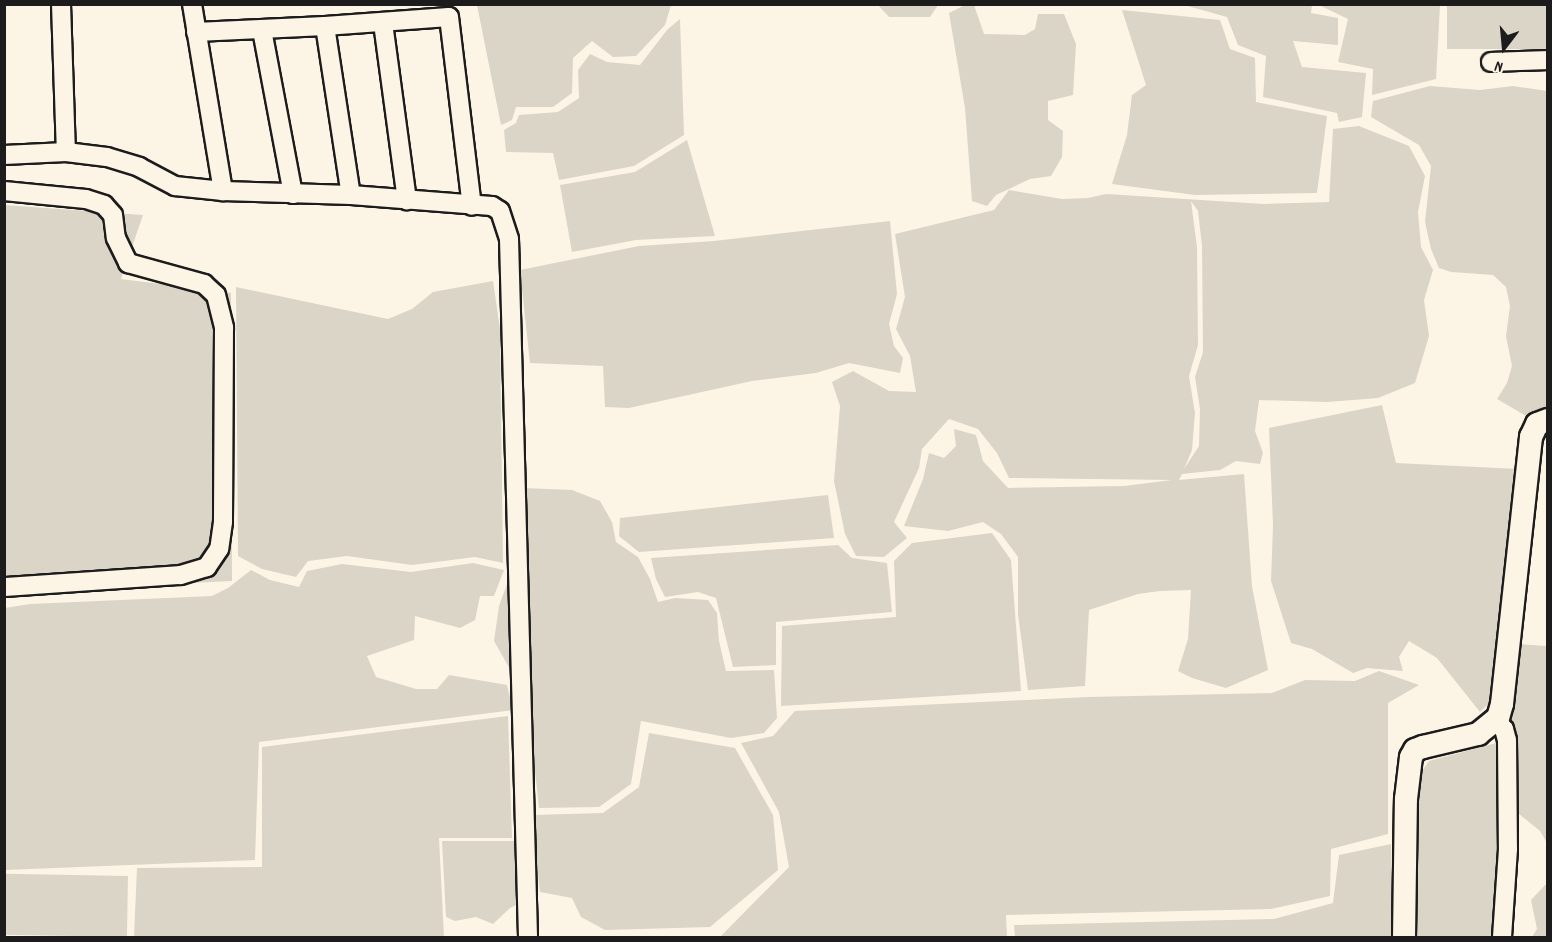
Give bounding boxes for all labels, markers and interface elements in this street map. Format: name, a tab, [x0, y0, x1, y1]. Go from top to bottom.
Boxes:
north arrow	[1474, 18, 1534, 78]
text: N	[1492, 54, 1506, 78]

